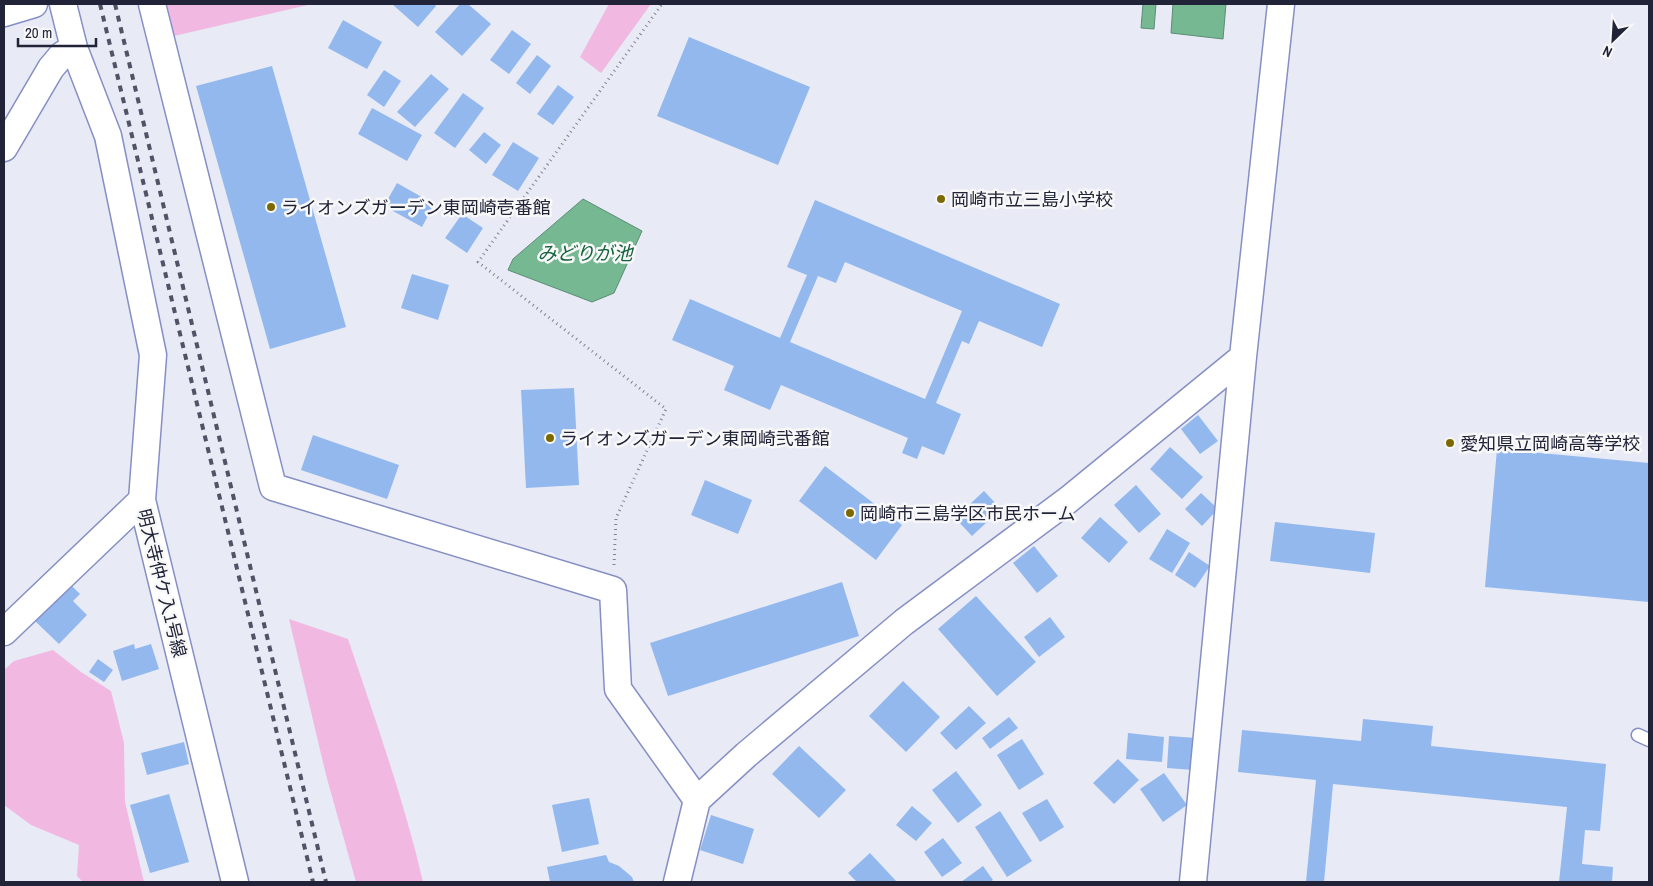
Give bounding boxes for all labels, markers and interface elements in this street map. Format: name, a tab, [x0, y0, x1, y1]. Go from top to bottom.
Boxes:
scale bar	[18, 15, 95, 47]
north arrow	[1588, 15, 1638, 65]
text: 20 m	[25, 22, 52, 43]
text: N	[1600, 42, 1615, 62]
place label: 岡崎市立三島小学校	[951, 187, 1113, 212]
marker: 岡崎市立三島小学校	[935, 193, 947, 205]
place label: ライオンズガーデン東岡崎壱番館	[281, 195, 551, 220]
marker: ライオンズガーデン東岡崎壱番館	[265, 201, 277, 213]
water label: みどりが池	[537, 240, 634, 266]
place label: ライオンズガーデン東岡崎弐番館	[560, 426, 830, 451]
place label: 愛知県立岡崎高等学校	[1460, 431, 1640, 456]
marker: ライオンズガーデン東岡崎弐番館	[544, 432, 556, 444]
marker: 愛知県立岡崎高等学校	[1444, 437, 1456, 449]
place label: 岡崎市三島学区市民ホーム	[860, 501, 1075, 526]
street label: 明大寺仲ケ入1号線	[131, 506, 193, 660]
marker: 岡崎市三島学区市民ホーム	[844, 507, 856, 519]

